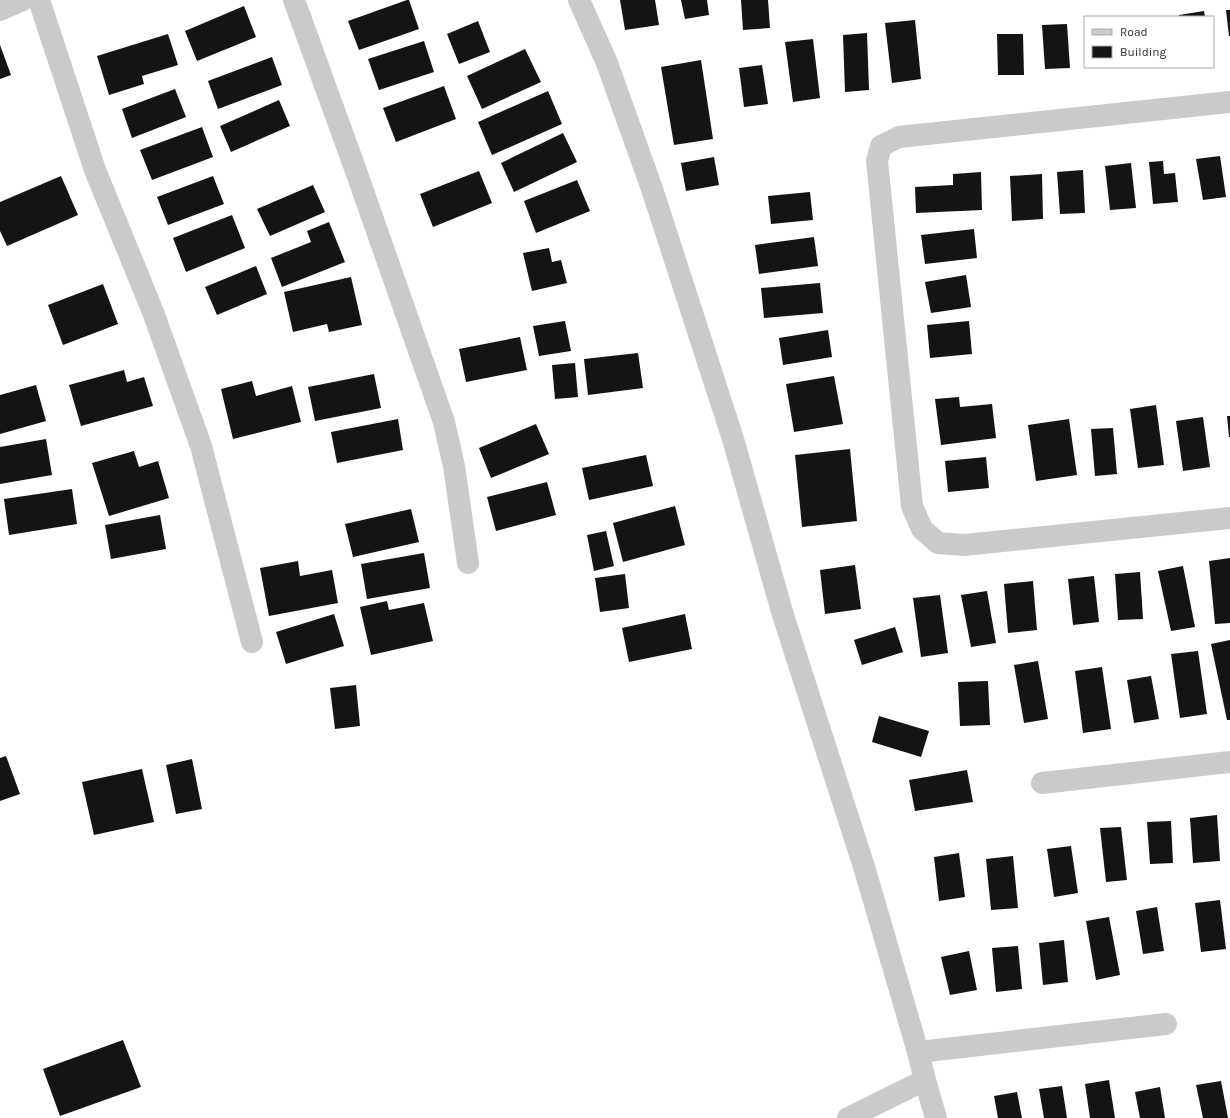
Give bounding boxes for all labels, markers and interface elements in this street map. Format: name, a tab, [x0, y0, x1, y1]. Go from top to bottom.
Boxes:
legend	[1084, 16, 1214, 68]
text: Road	[1120, 25, 1148, 39]
text: Building	[1120, 45, 1167, 59]

